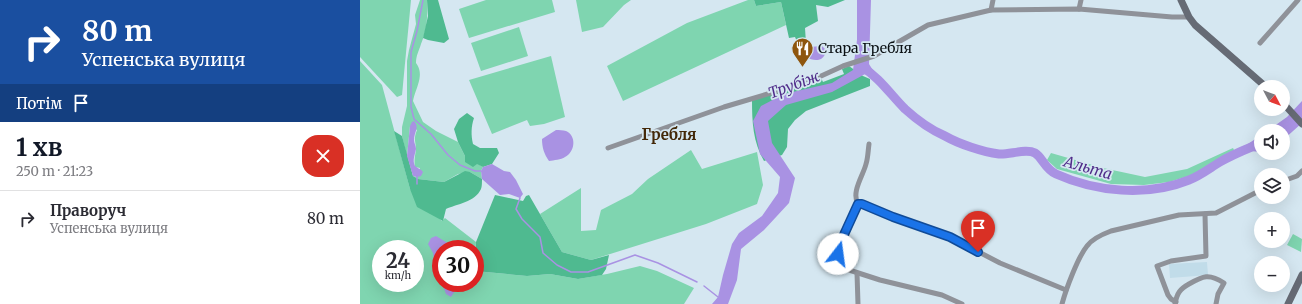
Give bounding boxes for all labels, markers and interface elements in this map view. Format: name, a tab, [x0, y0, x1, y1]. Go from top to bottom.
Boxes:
text: 80 m	[82, 13, 153, 49]
icon: right	[16, 16, 68, 68]
restaurant icon: Стара Гребля	[790, 35, 816, 68]
place label: Стара Гребля	[818, 39, 912, 57]
text: Успенська вулиця	[82, 48, 245, 71]
water label: Трубіж	[765, 66, 823, 103]
north arrow	[1254, 80, 1290, 116]
map controls	[1254, 80, 1290, 292]
icon: arrive	[70, 92, 92, 114]
text: Потім	[16, 94, 62, 113]
button: sound	[1254, 124, 1290, 160]
district label: Гребля	[641, 125, 697, 144]
text: 1 хв	[16, 132, 62, 163]
button: close	[302, 135, 344, 177]
water label: Альта	[1061, 151, 1114, 183]
text: 250 m · 21:23	[16, 163, 93, 180]
button: layers	[1254, 168, 1290, 204]
text: Праворуч	[50, 201, 126, 220]
icon: right	[16, 208, 38, 230]
text: 80 m	[307, 209, 344, 228]
pin	[961, 211, 995, 252]
button: +	[1254, 212, 1290, 248]
icon: arrive	[967, 217, 989, 239]
text: Успенська вулиця	[50, 220, 168, 237]
position arrow	[817, 233, 859, 275]
speed limit sign: 30	[432, 240, 484, 292]
text: 24	[386, 248, 410, 273]
button: −	[1254, 256, 1290, 292]
text: km/h	[385, 269, 411, 282]

